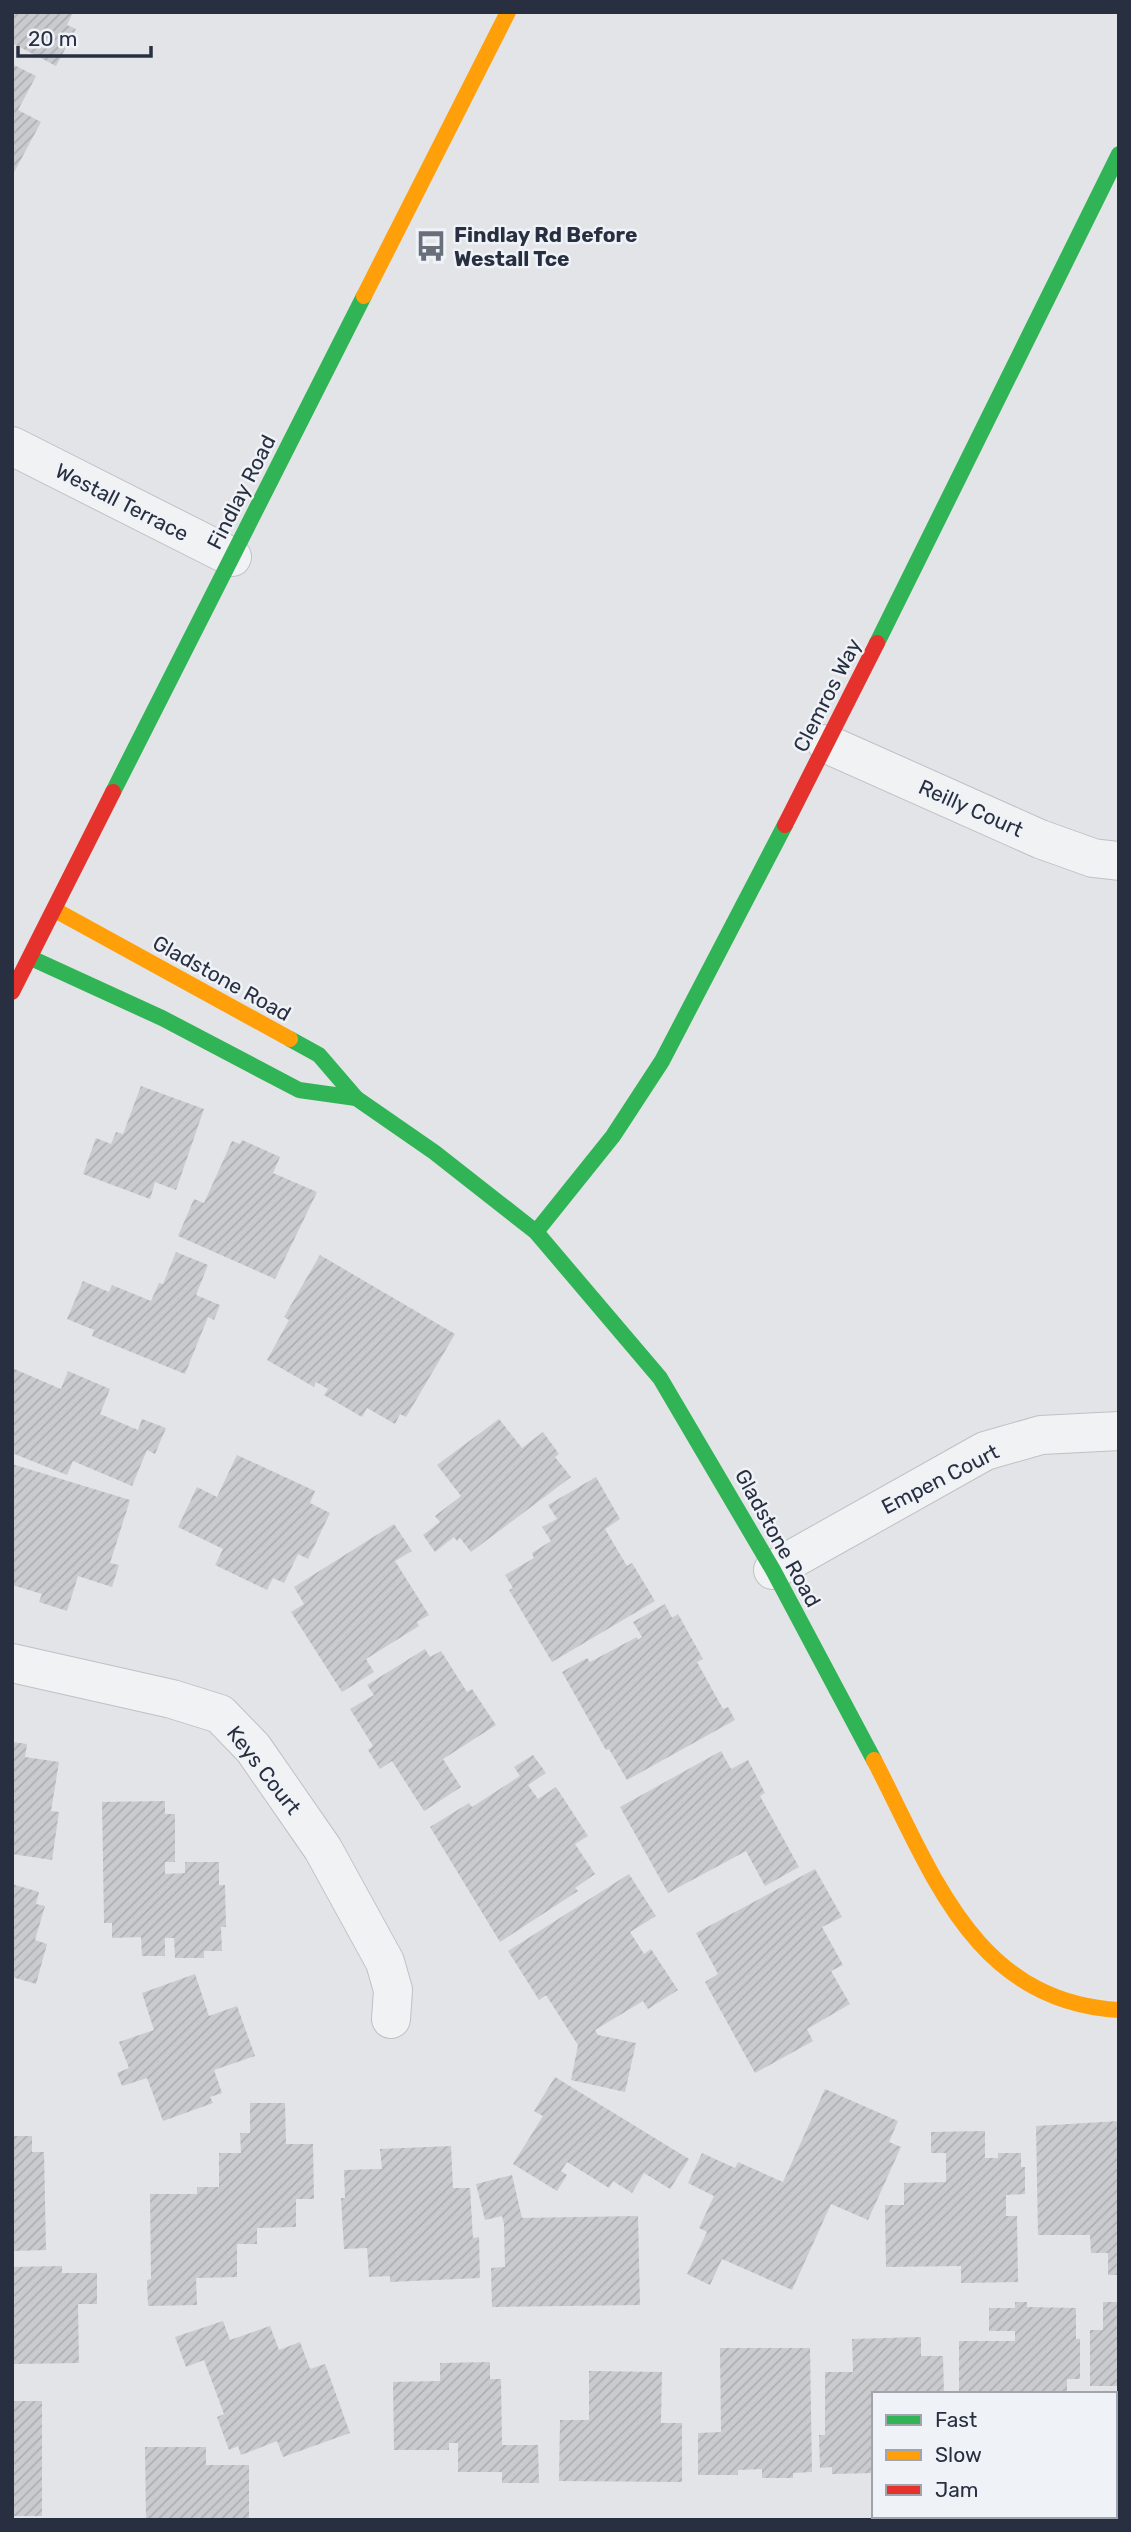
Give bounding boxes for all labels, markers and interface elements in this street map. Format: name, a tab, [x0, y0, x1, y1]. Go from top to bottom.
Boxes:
scale bar	[18, 14, 150, 58]
text: 20 m	[28, 26, 77, 51]
place label: Findlay Rd Before Westall Tce	[454, 222, 637, 271]
bus stop icon: Findlay Rd Before Westall Tce	[414, 229, 448, 263]
street label: Findlay Road	[201, 431, 281, 553]
street label: Westall Terrace	[51, 458, 193, 546]
street label: Clemros Way	[788, 634, 867, 756]
street label: Reilly Court	[915, 774, 1027, 842]
street label: Gladstone Road	[149, 930, 295, 1026]
street label: Empen Court	[877, 1439, 1003, 1519]
street label: Gladstone Road	[730, 1465, 826, 1611]
street label: Keys Court	[222, 1721, 306, 1819]
legend	[872, 2392, 1117, 2518]
text: Fast	[935, 2407, 977, 2432]
text: Slow	[935, 2442, 982, 2467]
text: Jam	[935, 2477, 979, 2502]

